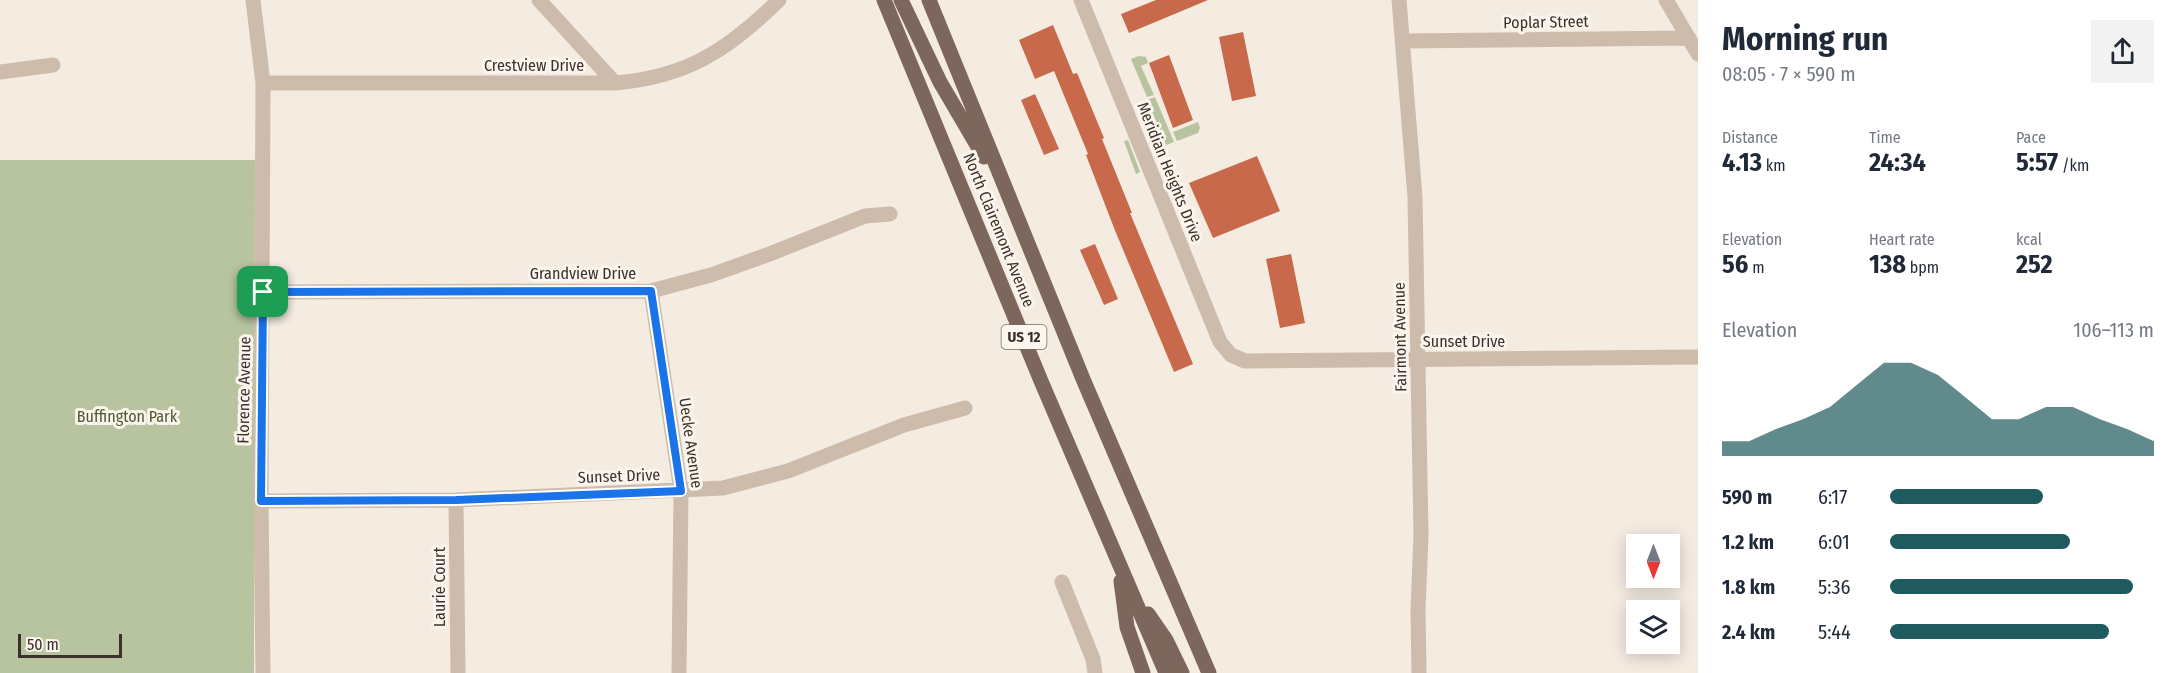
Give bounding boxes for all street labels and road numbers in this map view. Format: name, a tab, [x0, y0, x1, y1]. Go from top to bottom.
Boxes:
street label: Poplar Street	[1503, 12, 1590, 32]
street label: Crestview Drive	[484, 56, 584, 75]
street label: Meridian Heights Drive	[1133, 99, 1207, 245]
street label: North Clairemont Avenue	[959, 150, 1039, 310]
street label: Grandview Drive	[530, 264, 636, 283]
street label: Fairmont Avenue	[1390, 282, 1410, 392]
road number: US 12	[1002, 325, 1046, 349]
street label: Sunset Drive	[1423, 332, 1505, 351]
street label: Florence Avenue	[234, 336, 254, 444]
street label: Uecke Avenue	[675, 397, 707, 490]
street label: Sunset Drive	[578, 465, 661, 487]
street label: Laurie Court	[430, 546, 449, 627]

